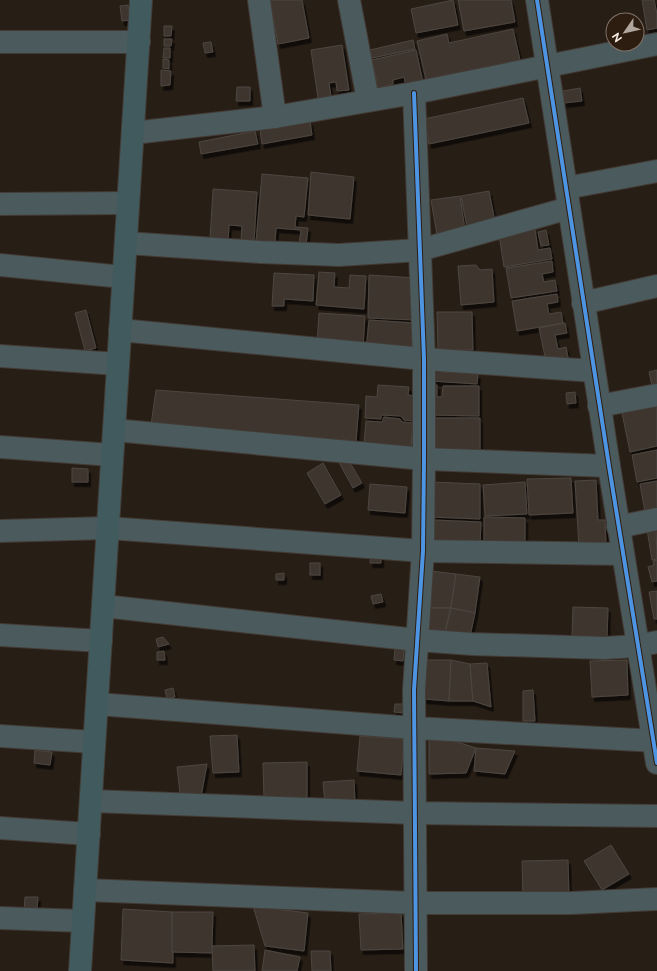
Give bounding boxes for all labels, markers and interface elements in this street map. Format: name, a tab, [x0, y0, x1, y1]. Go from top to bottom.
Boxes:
north arrow	[605, 12, 645, 52]
text: N	[609, 30, 625, 44]

